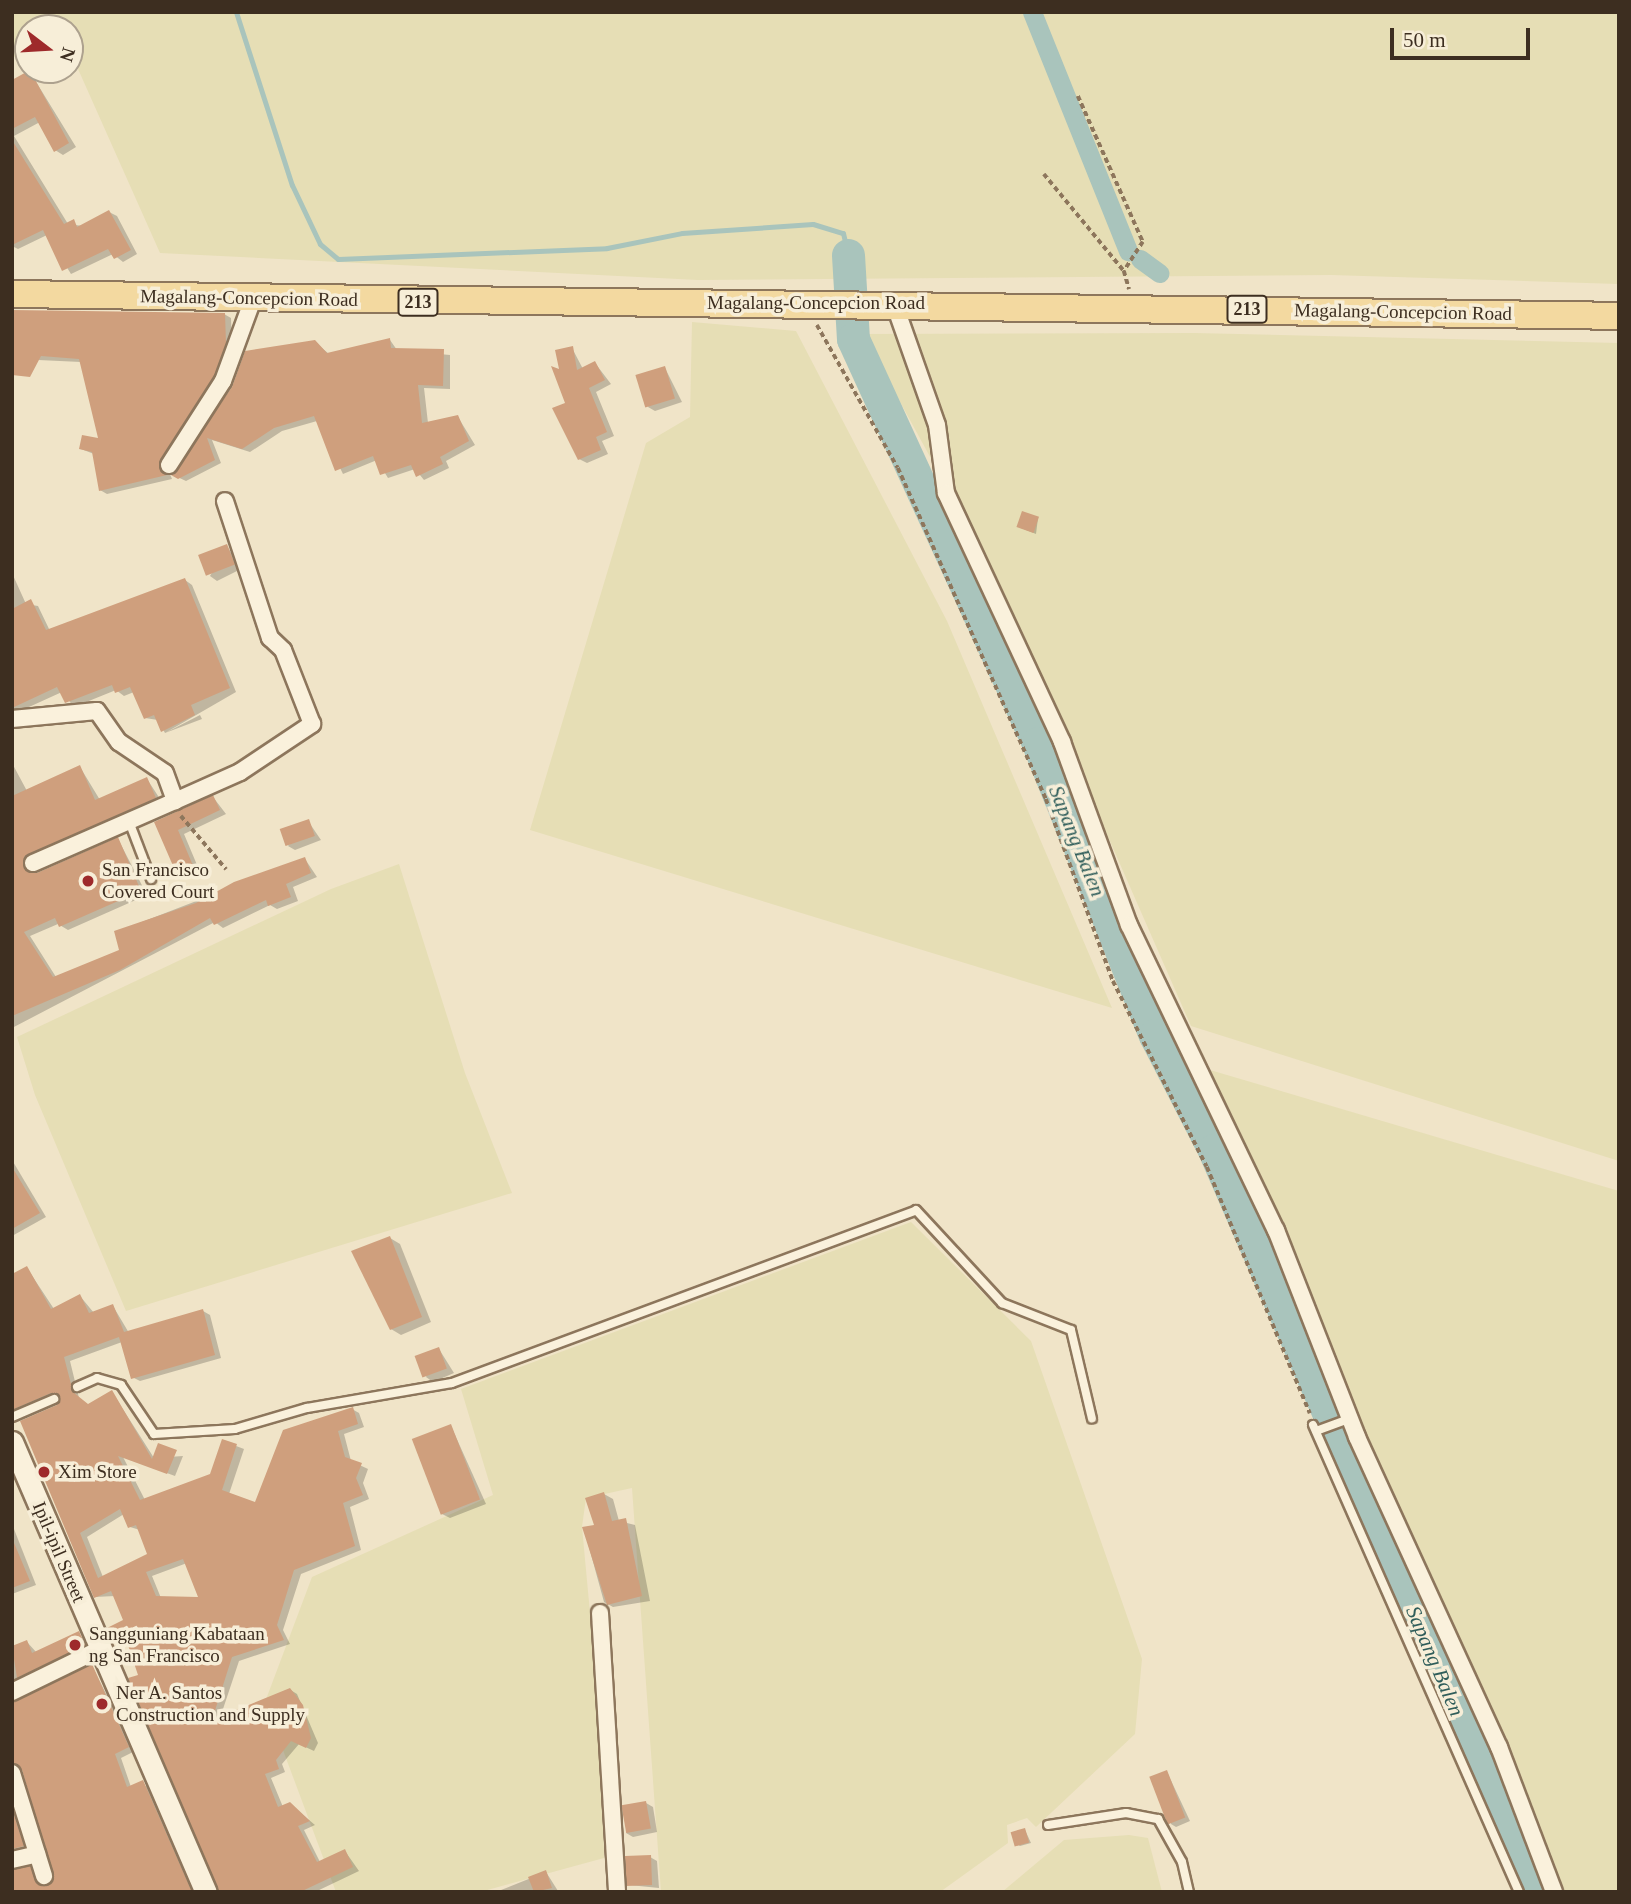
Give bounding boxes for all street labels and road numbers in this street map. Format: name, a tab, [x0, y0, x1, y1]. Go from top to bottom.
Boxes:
street label: Magalang-Concepcion Road	[140, 285, 358, 311]
road number: 213	[397, 288, 439, 316]
street label: Magalang-Concepcion Road	[707, 292, 925, 314]
road number: 213	[1226, 295, 1268, 324]
street label: Magalang-Concepcion Road	[1294, 299, 1512, 325]
street label: Ipil-ipil Street	[28, 1498, 90, 1606]

